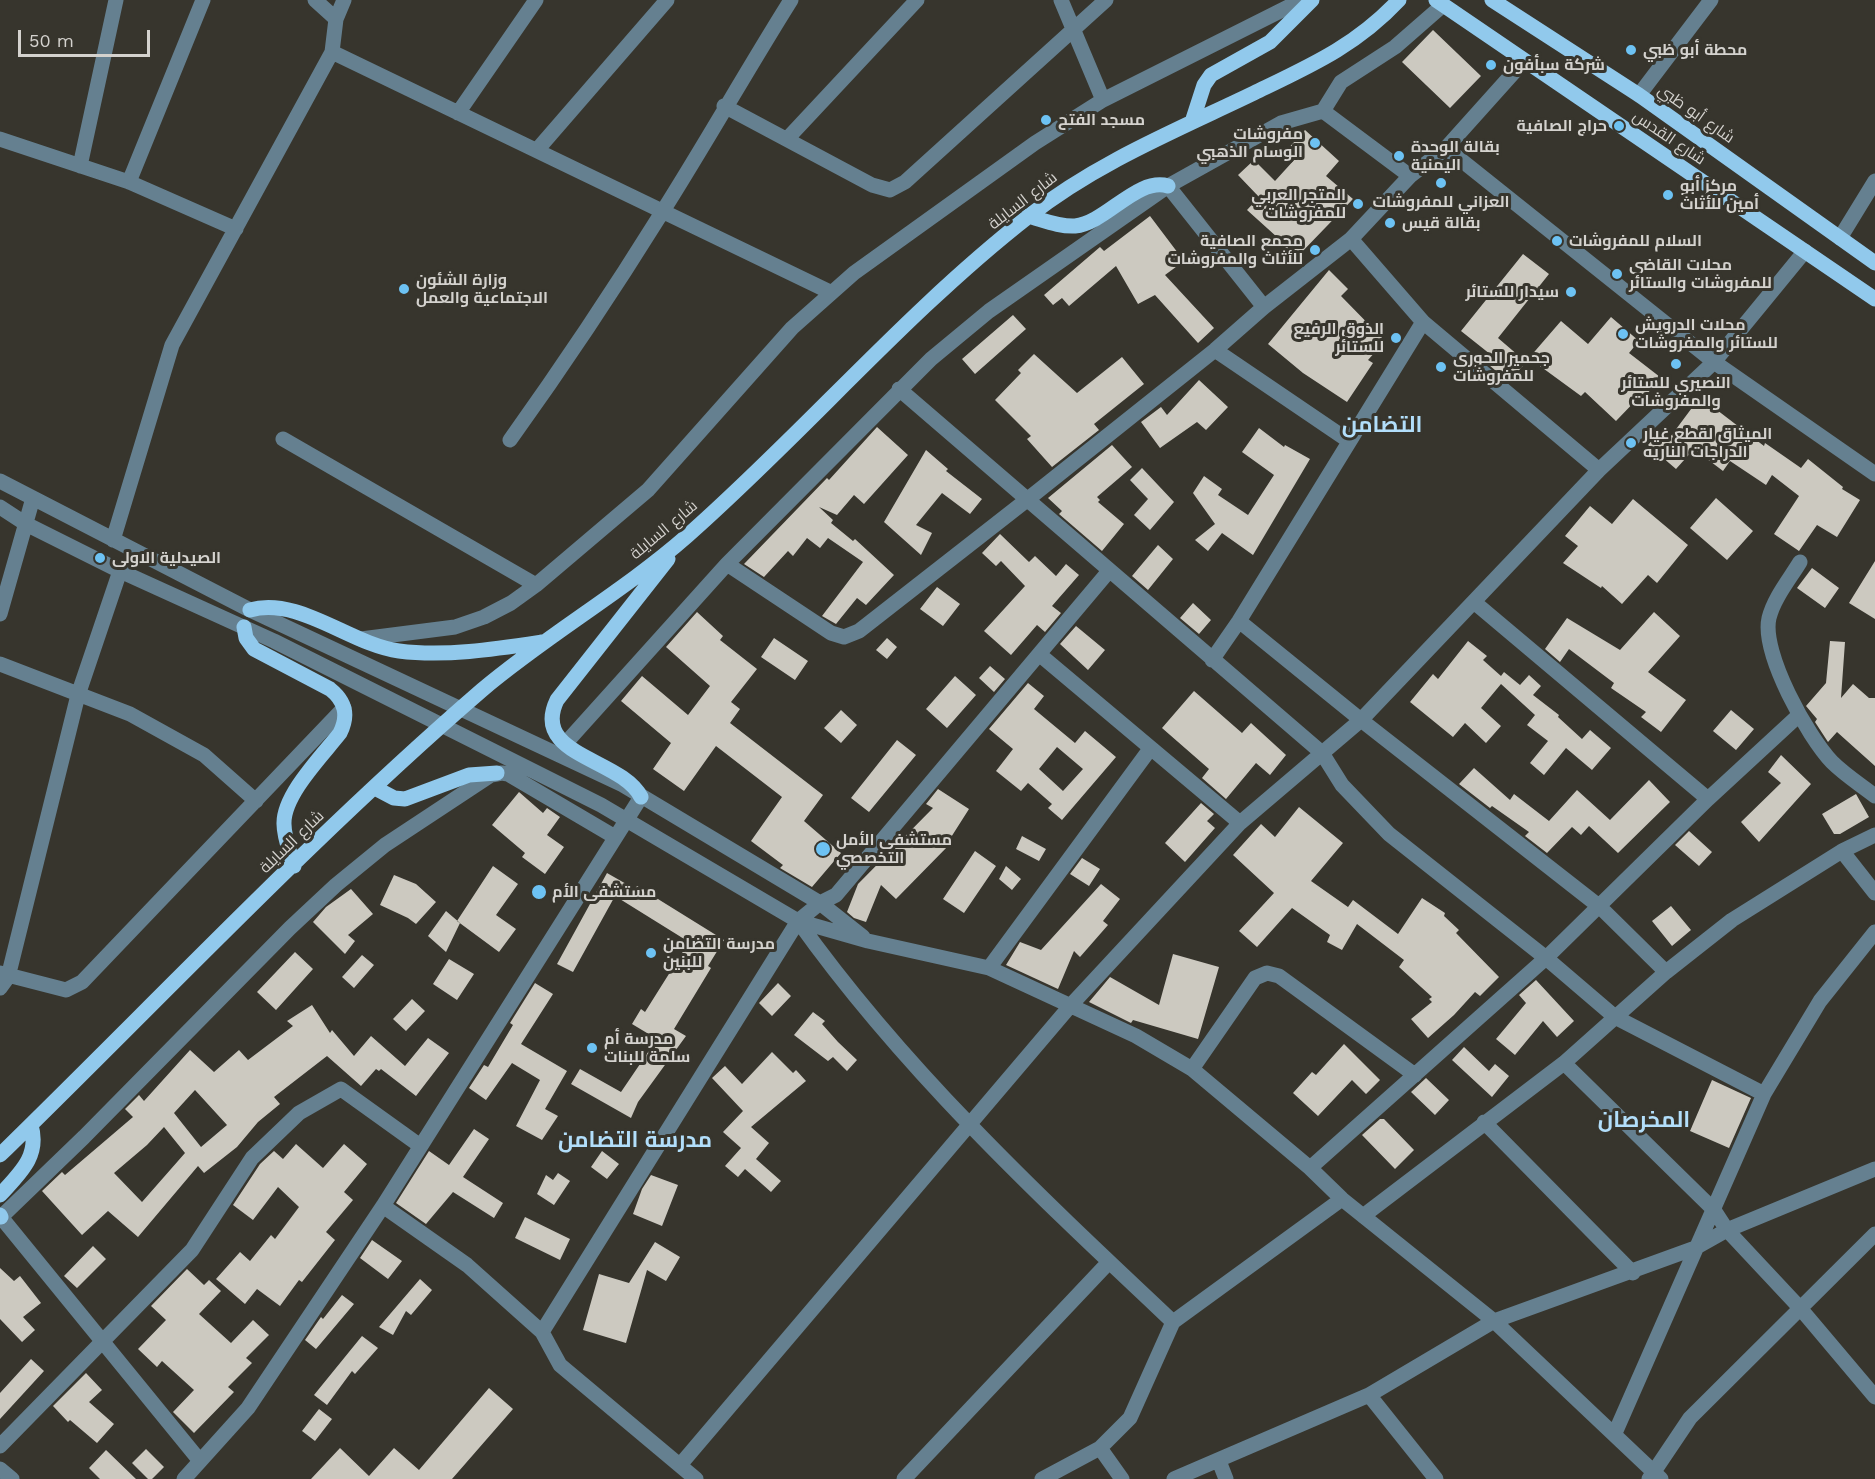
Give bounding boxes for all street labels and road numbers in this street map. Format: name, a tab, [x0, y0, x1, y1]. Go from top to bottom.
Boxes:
street label: شارع أبو ظبي	[1654, 80, 1738, 148]
street label: شارع القدس	[1629, 107, 1709, 169]
street label: شارع السايلة	[985, 168, 1061, 234]
street label: شارع السايلة	[626, 496, 702, 564]
street label: شارع السايلة	[256, 807, 328, 877]

